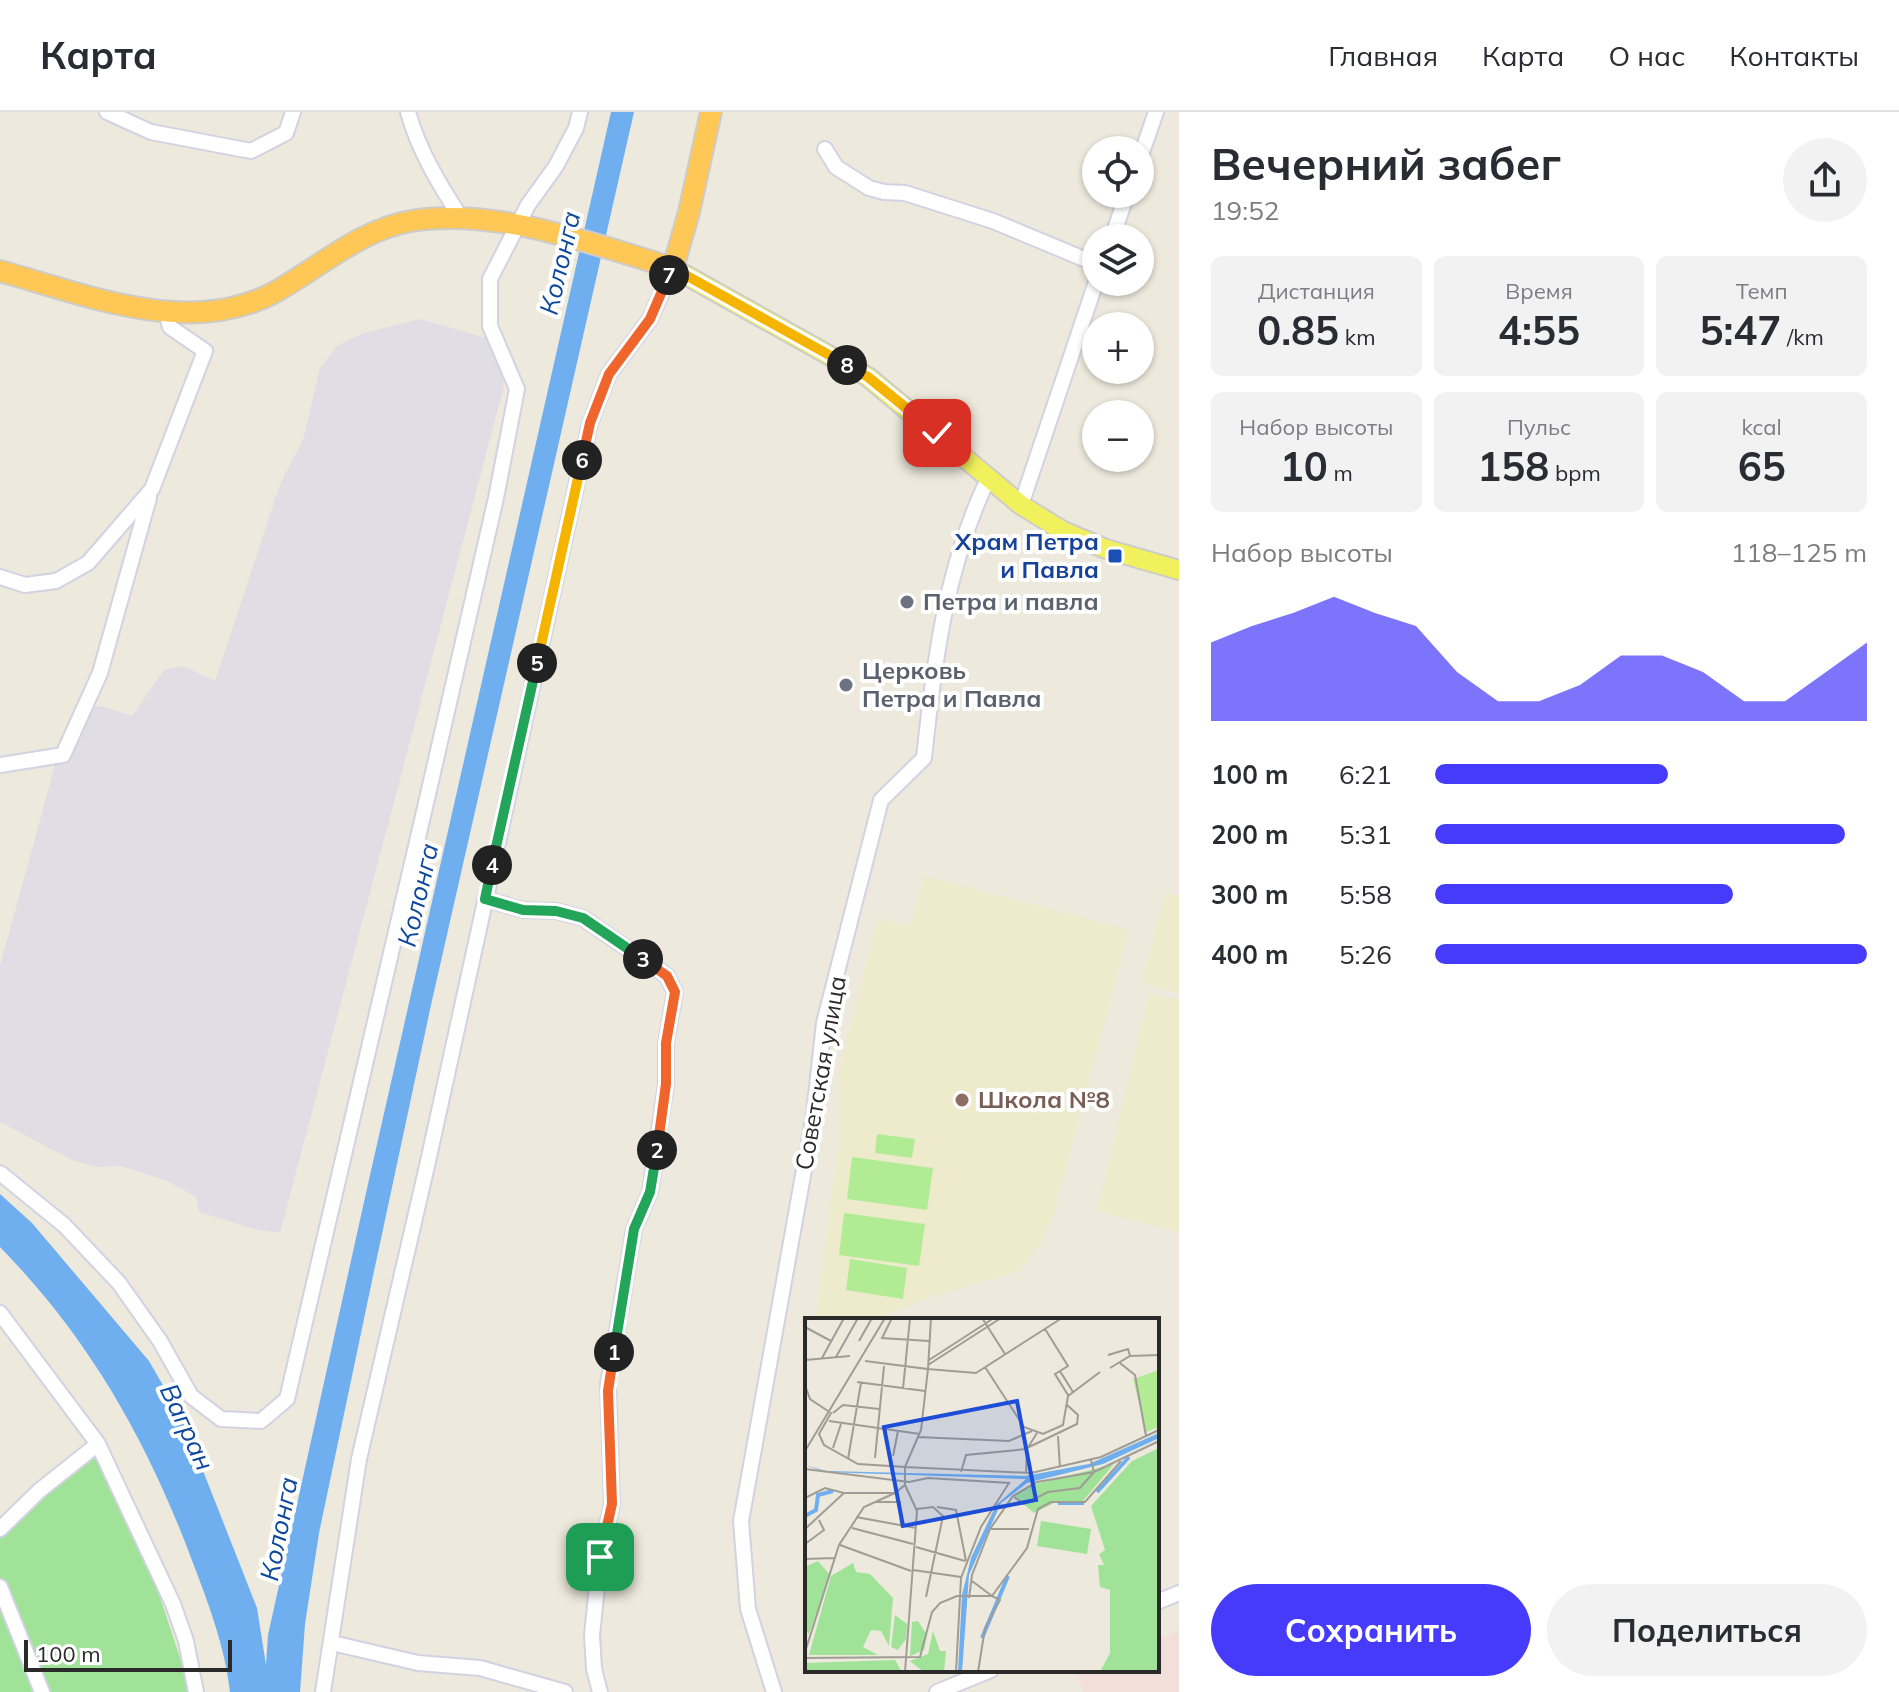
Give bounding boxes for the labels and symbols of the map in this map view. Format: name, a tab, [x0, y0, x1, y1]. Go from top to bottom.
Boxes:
water label: Колонга	[532, 208, 587, 318]
pin: 7	[649, 255, 689, 295]
pin: 8	[827, 345, 867, 385]
pin	[903, 399, 971, 467]
pin: 6	[562, 440, 602, 480]
place label: Храм Петра и Павла	[954, 526, 1099, 584]
marker: Храм Петра и Павла	[1106, 547, 1124, 565]
place label: Петра и павла	[923, 586, 1099, 616]
marker: Петра и павла	[898, 593, 916, 611]
pin: 5	[517, 643, 557, 683]
place label: Церковь Петра и Павла	[862, 655, 1041, 713]
marker: Церковь Петра и Павла	[837, 676, 855, 694]
water label: Колонга	[390, 840, 445, 950]
pin: 4	[472, 845, 512, 885]
pin: 3	[623, 939, 663, 979]
street label: Советская улица	[788, 973, 852, 1172]
place label: Школа №8	[978, 1084, 1110, 1114]
marker: Школа №8	[953, 1091, 971, 1109]
pin: 2	[637, 1130, 677, 1170]
inset map	[805, 1318, 1159, 1672]
pin: 1	[594, 1332, 634, 1372]
water label: Вагран	[153, 1378, 222, 1476]
water label: Колонга	[252, 1474, 305, 1584]
pin	[566, 1523, 634, 1591]
scale bar	[24, 1636, 232, 1672]

